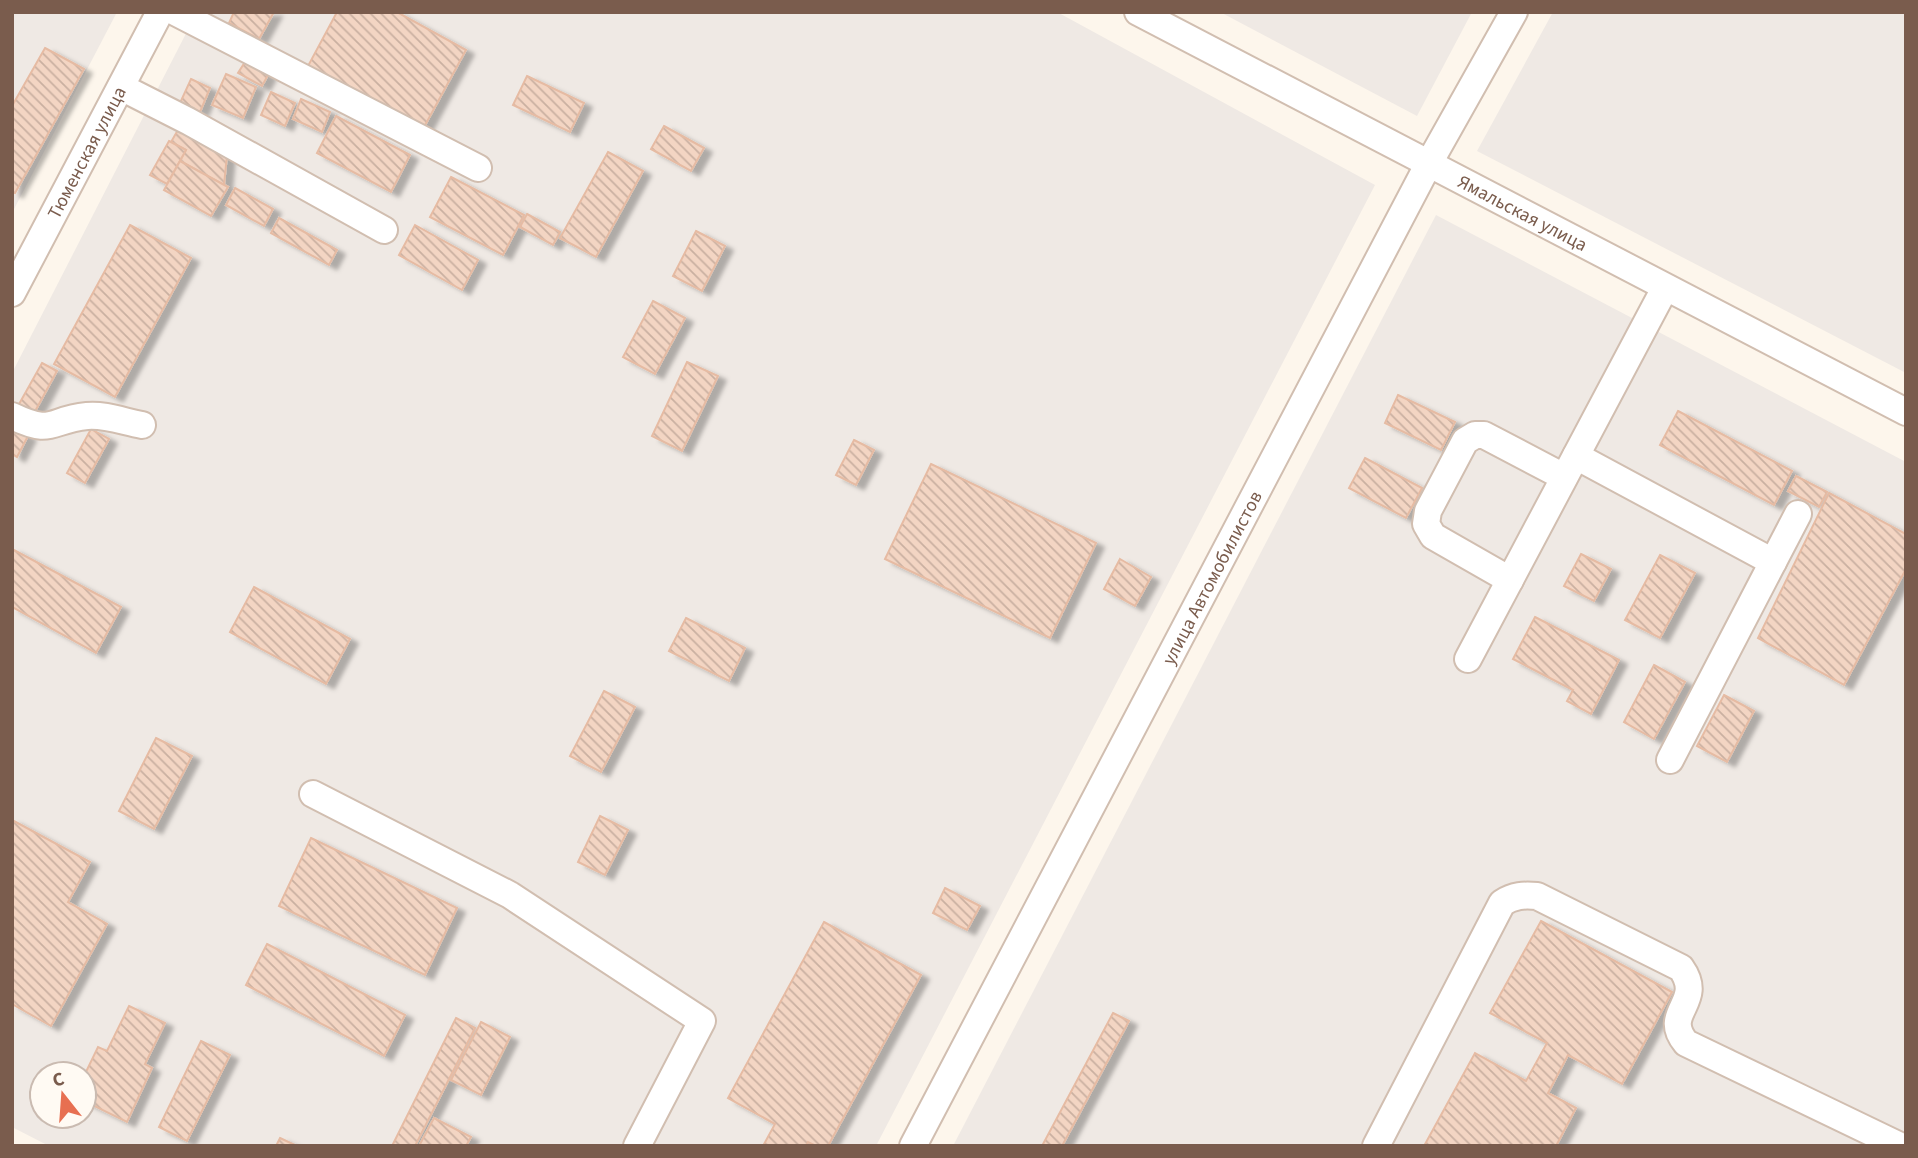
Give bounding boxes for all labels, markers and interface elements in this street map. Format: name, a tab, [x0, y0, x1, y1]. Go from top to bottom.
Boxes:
street label: Тюменская улица	[41, 82, 133, 224]
street label: Ямальская улица	[1453, 169, 1592, 259]
street label: улица Автомобилистов	[1156, 486, 1270, 670]
north arrow	[28, 1060, 98, 1130]
text: С	[49, 1066, 68, 1095]

